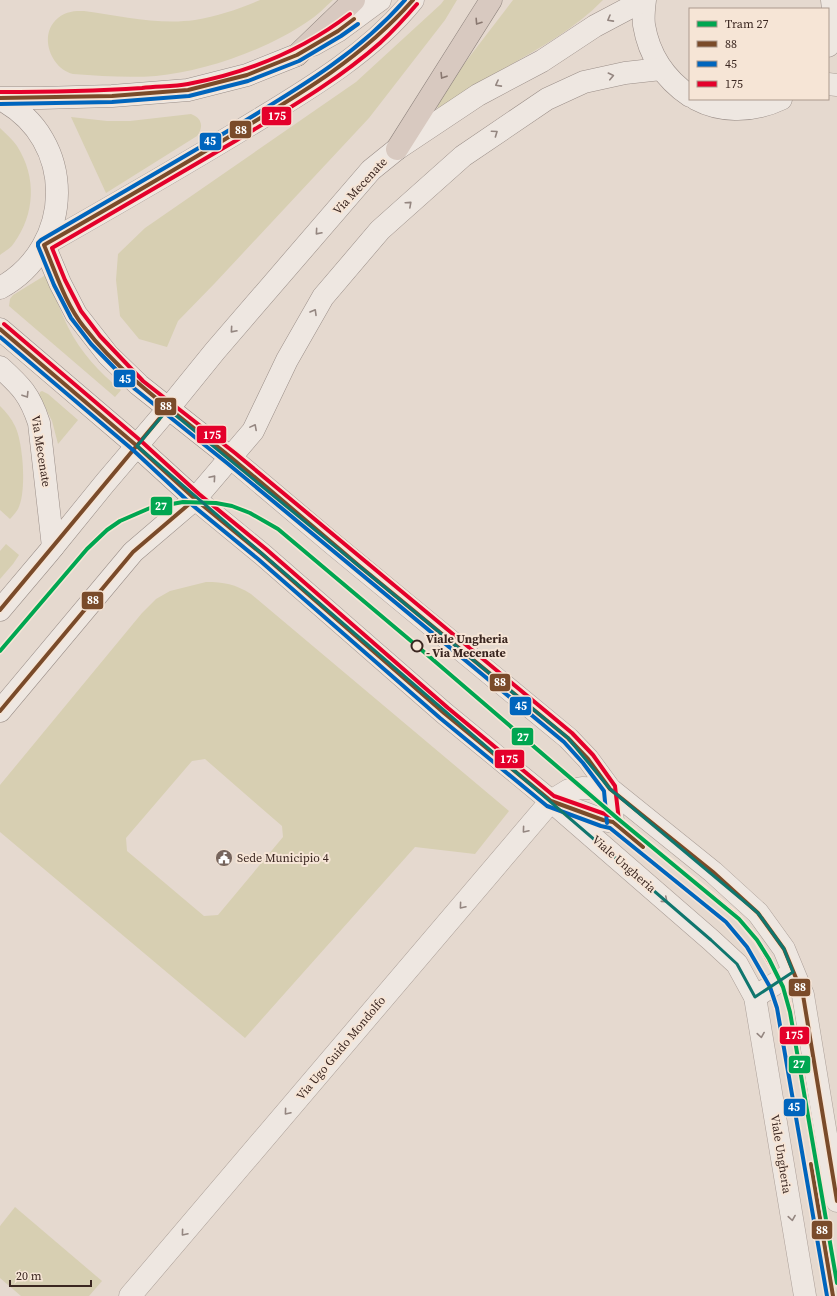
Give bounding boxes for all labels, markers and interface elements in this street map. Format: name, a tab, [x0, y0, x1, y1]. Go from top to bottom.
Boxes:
legend	[689, 8, 829, 100]
one-way arrow	[606, 14, 614, 21]
text: Tram 27	[725, 16, 769, 32]
one-way arrow	[475, 18, 483, 25]
text: 88	[725, 36, 737, 52]
text: 45	[725, 56, 737, 72]
one-way arrow	[440, 72, 448, 79]
one-way arrow	[607, 72, 614, 81]
text: 175	[725, 76, 743, 92]
one-way arrow	[494, 80, 502, 87]
line badge: 175	[261, 106, 292, 126]
text: 175	[268, 109, 286, 124]
line badge: 88	[229, 120, 252, 139]
text: 88	[235, 123, 247, 138]
one-way arrow	[491, 131, 498, 138]
line badge: 45	[199, 132, 222, 151]
text: 45	[204, 134, 216, 149]
street label: Via Mecenate	[329, 154, 391, 218]
one-way arrow	[404, 202, 411, 209]
one-way arrow	[316, 227, 323, 234]
one-way arrow	[310, 309, 317, 316]
one-way arrow	[231, 325, 238, 333]
line badge: 45	[113, 369, 136, 388]
text: 45	[119, 372, 131, 387]
one-way arrow	[22, 391, 29, 398]
line badge: 88	[154, 397, 177, 416]
text: 88	[160, 399, 172, 414]
street label: Via Mecenate	[27, 414, 55, 488]
one-way arrow	[250, 424, 257, 431]
line badge: 175	[196, 425, 227, 444]
text: 175	[203, 428, 221, 443]
one-way arrow	[208, 476, 215, 483]
line badge: 27	[150, 496, 173, 516]
text: 27	[155, 499, 167, 514]
line badge: 88	[81, 591, 104, 610]
text: 88	[87, 593, 99, 608]
place label: Viale Ungheria - Via Mecenate	[426, 631, 509, 661]
marker: Viale Ungheria - Via Mecenate	[410, 639, 424, 653]
line badge: 88	[489, 673, 511, 692]
text: 88	[494, 675, 506, 690]
line badge: 45	[509, 696, 532, 716]
text: 45	[515, 699, 527, 714]
line badge: 27	[511, 727, 534, 746]
text: 27	[517, 730, 529, 745]
line badge: 175	[494, 749, 525, 769]
text: 175	[500, 752, 518, 767]
one-way arrow	[523, 826, 530, 833]
street label: Viale Ungheria	[589, 832, 660, 897]
public building icon: Sede Municipio 4	[214, 848, 234, 868]
place label: Sede Municipio 4	[237, 850, 329, 866]
one-way arrow	[661, 895, 668, 902]
one-way arrow	[459, 901, 466, 909]
line badge: 88	[788, 978, 811, 997]
text: 88	[794, 980, 806, 995]
street label: Via Ugo Guido Mondolfo	[293, 992, 389, 1103]
line badge: 175	[779, 1026, 810, 1045]
text: 175	[785, 1028, 803, 1043]
one-way arrow	[756, 1032, 765, 1038]
line badge: 27	[788, 1055, 811, 1074]
text: 27	[793, 1057, 805, 1072]
line badge: 45	[783, 1098, 806, 1117]
text: 45	[788, 1100, 800, 1115]
one-way arrow	[284, 1107, 291, 1114]
street label: Viale Ungheria	[767, 1113, 795, 1196]
one-way arrow	[787, 1215, 796, 1222]
line badge: 88	[811, 1220, 833, 1240]
text: 88	[816, 1223, 828, 1238]
one-way arrow	[182, 1228, 189, 1235]
scale bar	[10, 1262, 91, 1288]
text: 20 m	[16, 1268, 42, 1284]

